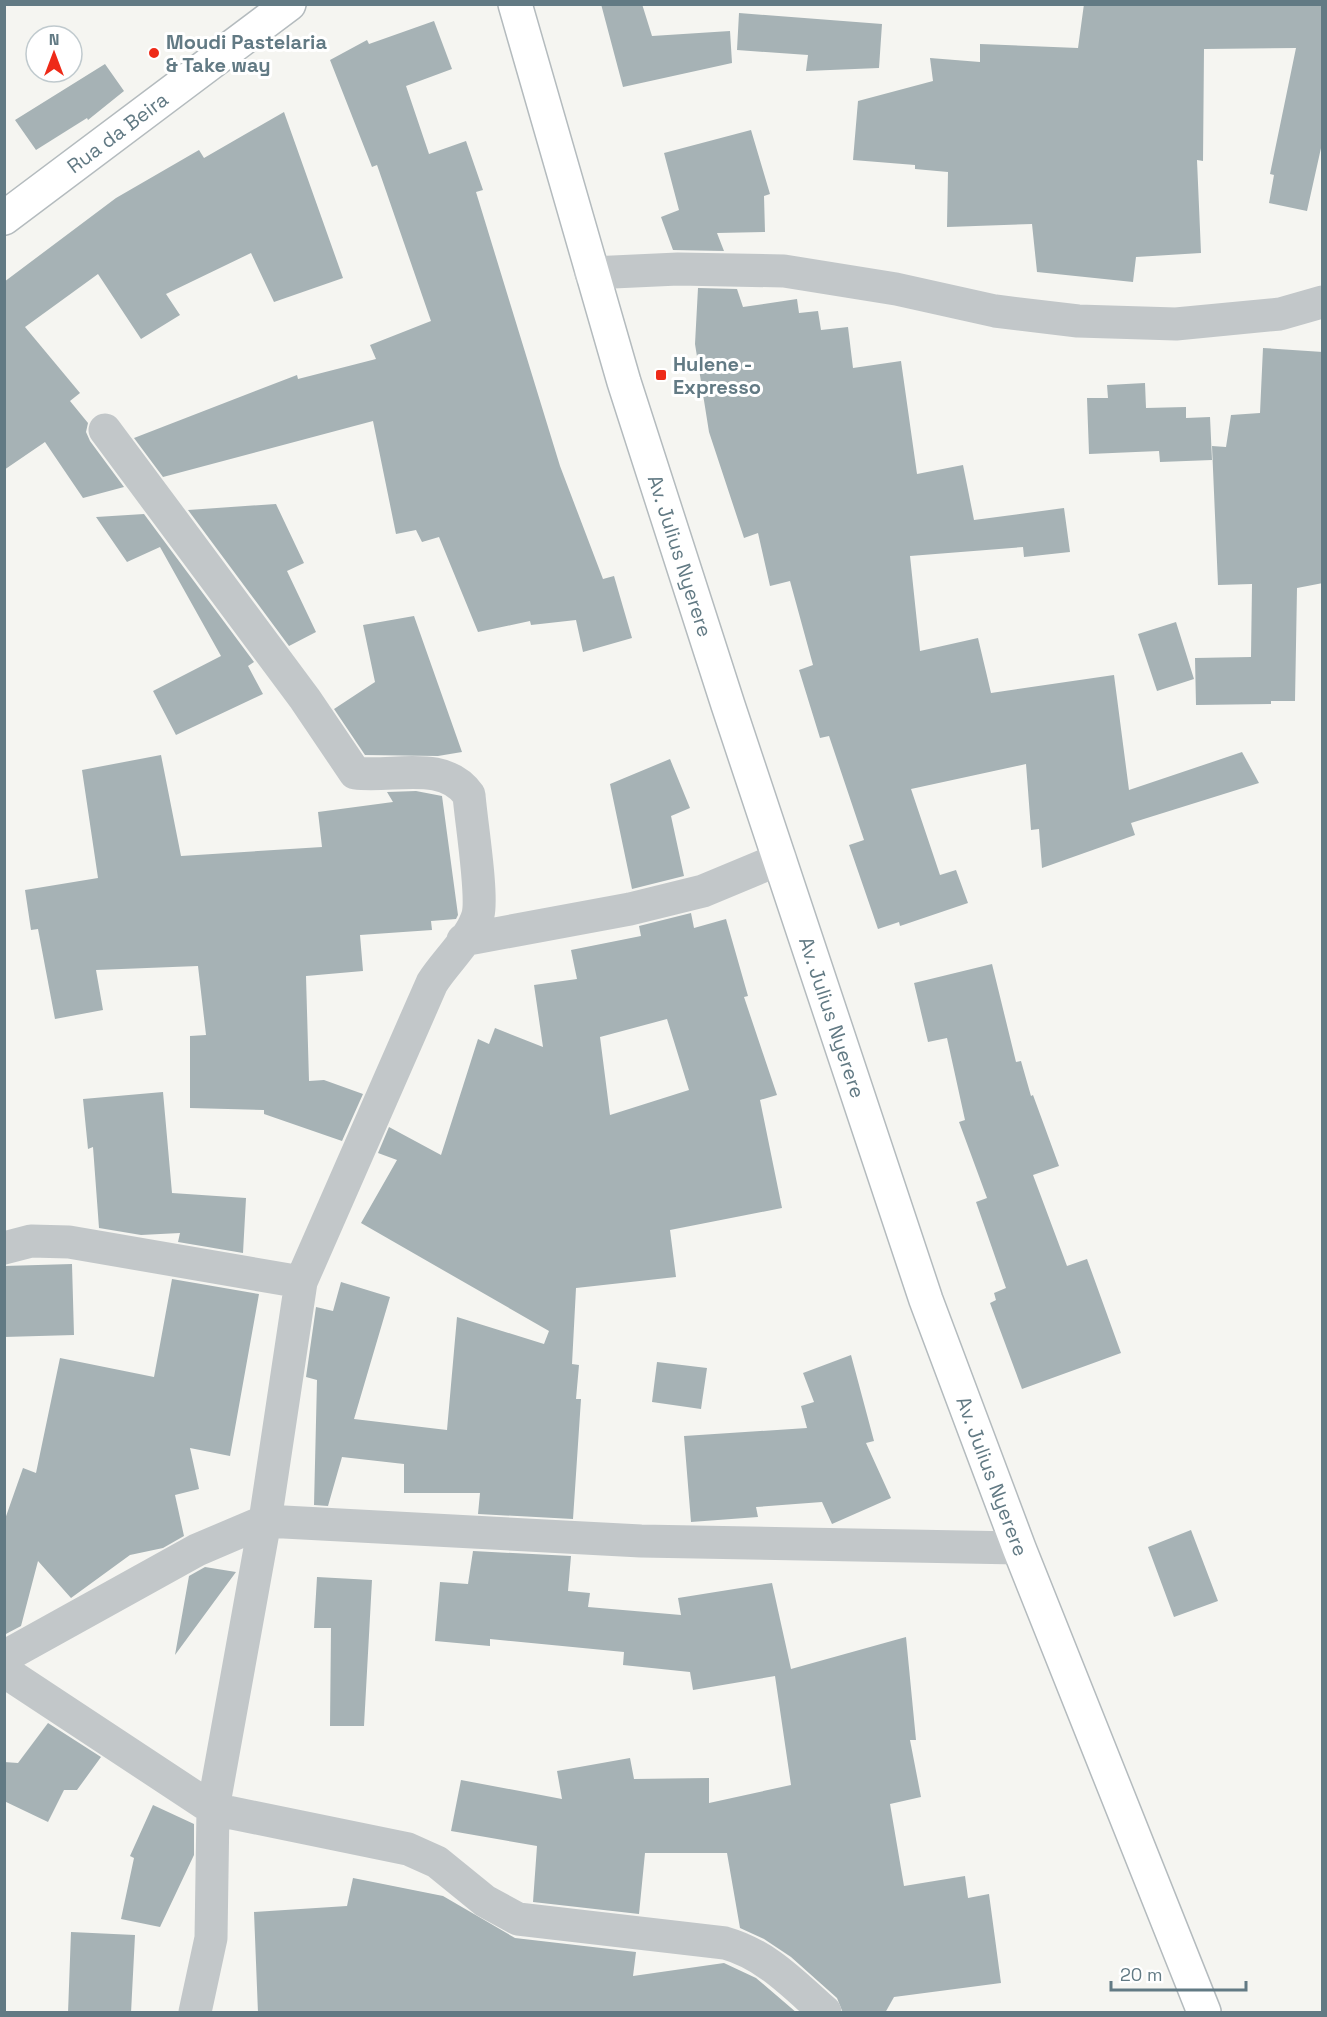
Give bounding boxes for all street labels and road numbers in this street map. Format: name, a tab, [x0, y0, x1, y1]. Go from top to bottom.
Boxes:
street label: Rua da Beira	[62, 86, 173, 179]
street label: Av. Julius Nyerere	[642, 472, 718, 640]
street label: Av. Julius Nyerere	[793, 933, 871, 1101]
street label: Av. Julius Nyerere	[950, 1393, 1034, 1560]

